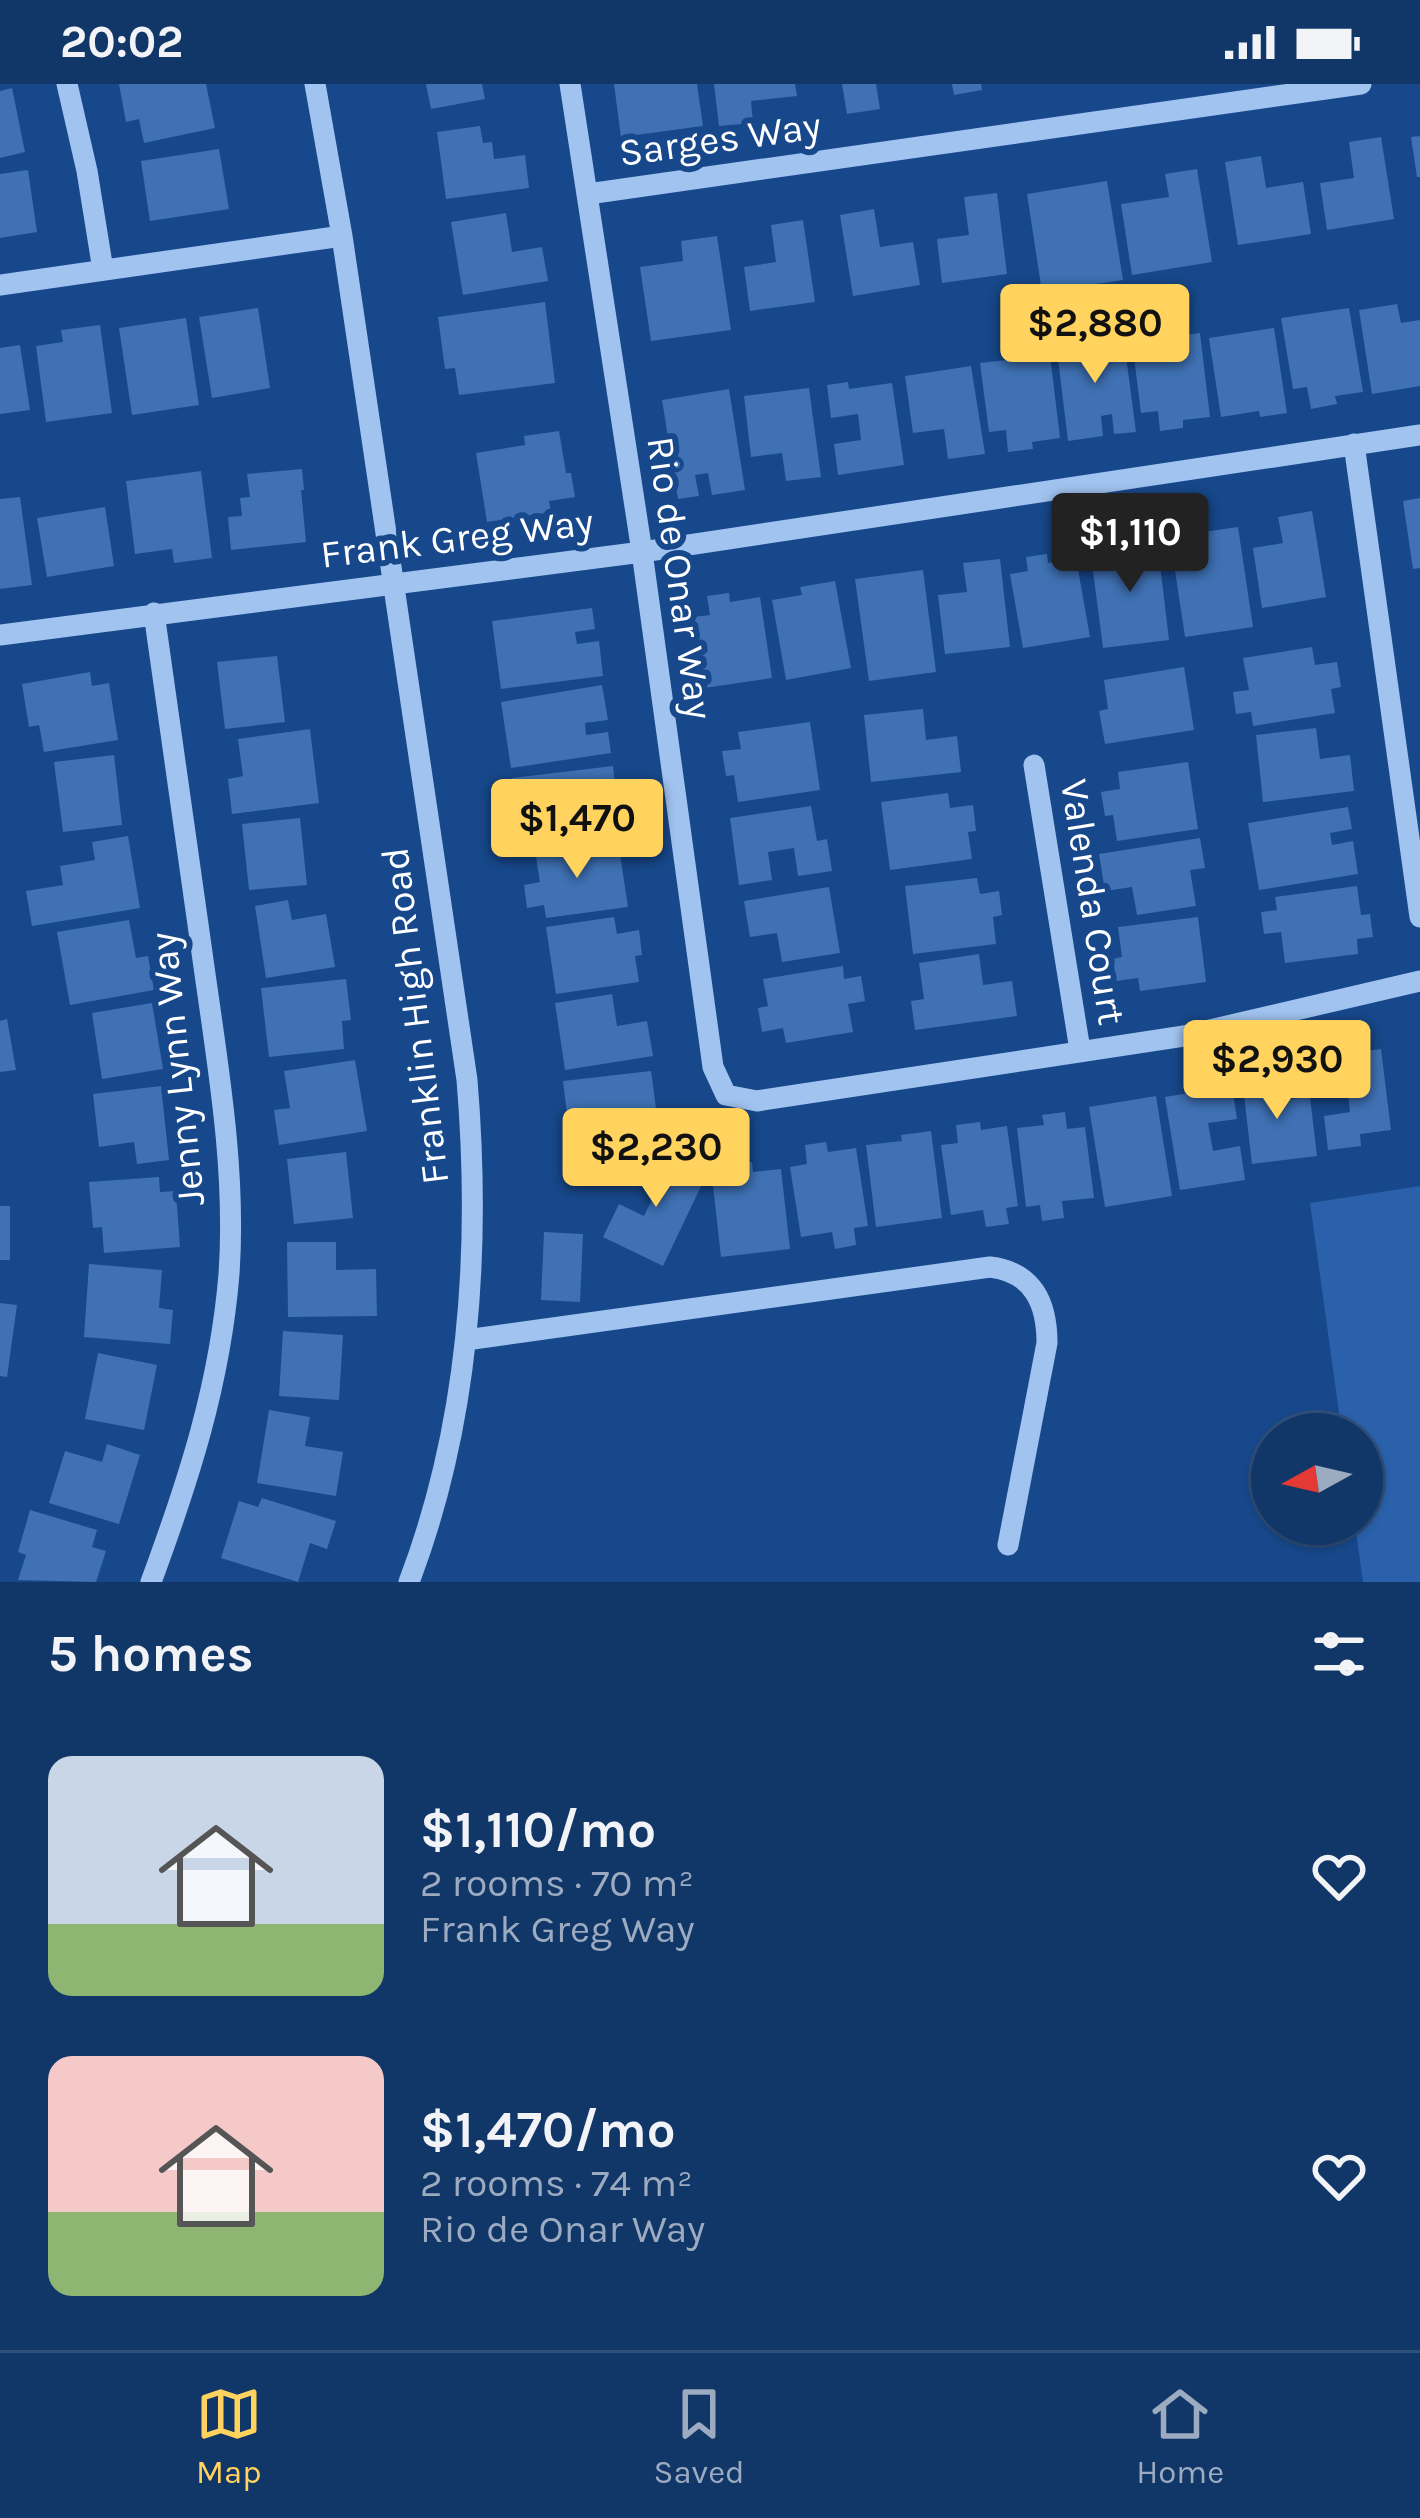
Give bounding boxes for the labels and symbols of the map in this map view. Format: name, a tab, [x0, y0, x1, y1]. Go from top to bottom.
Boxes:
street label: Sarges Way	[616, 102, 824, 176]
pin: $2,880	[997, 284, 1193, 386]
street label: Rio de Onar Way	[637, 434, 723, 722]
pin: $1,110	[1032, 493, 1228, 595]
street label: Frank Greg Way	[318, 498, 596, 578]
street label: Valenda Court	[1051, 776, 1135, 1028]
pin: $1,470	[479, 779, 675, 881]
street label: Franklin High Road	[372, 845, 458, 1187]
street label: Jenny Lynn Way	[140, 930, 214, 1208]
pin: $2,930	[1179, 1020, 1375, 1122]
pin: $2,230	[558, 1108, 754, 1210]
north arrow	[1251, 1413, 1383, 1545]

